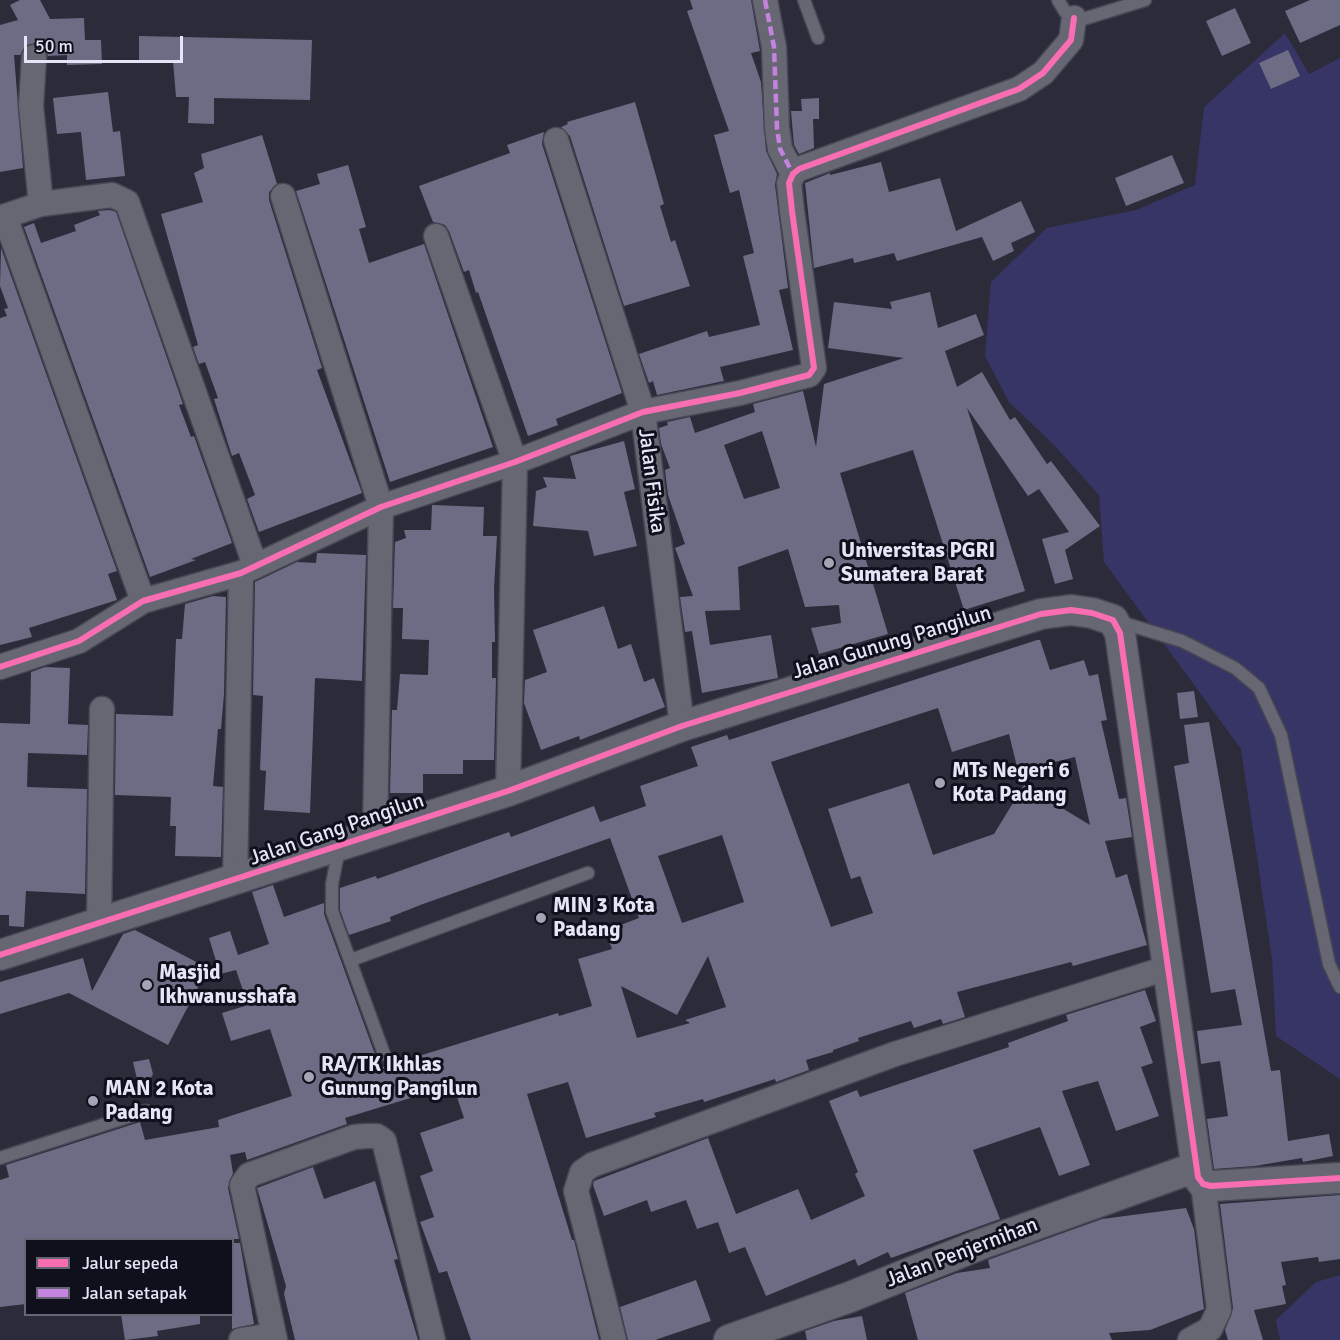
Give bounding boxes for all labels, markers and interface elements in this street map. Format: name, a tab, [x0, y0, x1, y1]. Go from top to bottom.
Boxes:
scale bar	[27, 24, 186, 62]
text: 50 m	[35, 35, 73, 57]
street label: Jalan Fisika	[632, 427, 670, 535]
place label: Universitas PGRI Sumatera Barat	[841, 538, 995, 588]
marker: Universitas PGRI Sumatera Barat	[822, 556, 836, 570]
street label: Jalan Gunung Pangilun	[790, 601, 994, 685]
place label: MTs Negeri 6 Kota Padang	[952, 758, 1070, 808]
marker: MTs Negeri 6 Kota Padang	[933, 776, 947, 790]
street label: Jalan Gang Pangilun	[246, 788, 428, 872]
place label: MIN 3 Kota Padang	[553, 893, 655, 943]
marker: MIN 3 Kota Padang	[534, 911, 548, 925]
place label: Masjid Ikhwanusshafa	[159, 960, 297, 1010]
marker: Masjid Ikhwanusshafa	[140, 978, 154, 992]
place label: RA/TK Ikhlas Gunung Pangilun	[321, 1052, 478, 1102]
marker: RA/TK Ikhlas Gunung Pangilun	[302, 1070, 316, 1084]
place label: MAN 2 Kota Padang	[105, 1076, 213, 1126]
marker: MAN 2 Kota Padang	[86, 1094, 100, 1108]
street label: Jalan Penjernihan	[883, 1212, 1041, 1294]
legend	[24, 1238, 234, 1316]
text: Jalur sepeda	[82, 1252, 178, 1274]
text: Jalan setapak	[82, 1282, 187, 1304]

